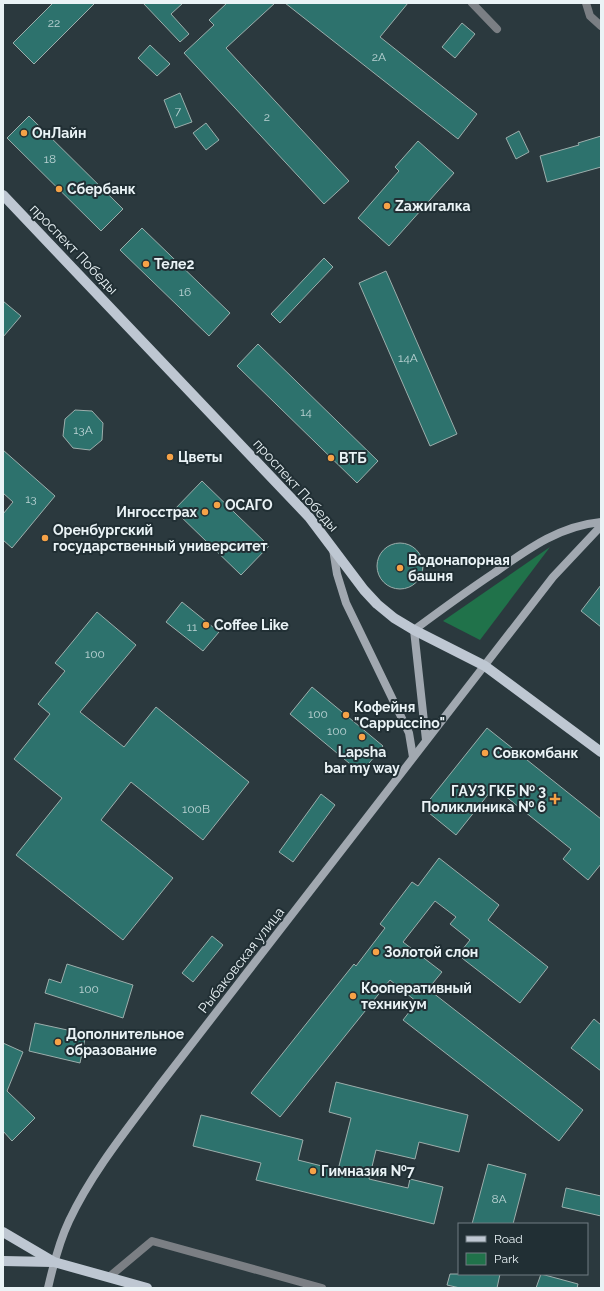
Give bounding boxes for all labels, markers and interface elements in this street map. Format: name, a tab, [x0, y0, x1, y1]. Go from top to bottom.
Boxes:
house number: 22	[48, 16, 60, 30]
house number: 2А	[372, 50, 386, 64]
house number: 7	[175, 104, 182, 118]
house number: 2	[264, 110, 270, 124]
place label: ОнЛайн	[32, 125, 86, 141]
marker: ОнЛайн	[19, 128, 29, 138]
house number: 18	[44, 152, 56, 166]
place label: Сбербанк	[67, 181, 136, 197]
marker: Сбербанк	[54, 184, 64, 194]
place label: Zажигалка	[395, 198, 471, 214]
street label: проспект Победы	[27, 201, 121, 297]
marker: Zажигалка	[382, 201, 392, 211]
place label: Теле2	[154, 256, 194, 272]
marker: Теле2	[141, 259, 151, 269]
house number: 16	[179, 285, 191, 299]
house number: 14А	[398, 351, 418, 365]
house number: 14	[300, 405, 312, 419]
house number: 13А	[73, 423, 93, 437]
street label: проспект Победы	[250, 435, 342, 535]
place label: Цветы	[178, 449, 223, 465]
place label: ВТБ	[339, 450, 367, 466]
marker: Цветы	[165, 452, 175, 462]
marker: ВТБ	[326, 453, 336, 463]
house number: 13	[25, 492, 37, 506]
place label: ОСАГО	[225, 497, 273, 513]
marker: ОСАГО	[212, 500, 222, 510]
place label: Ингосстрах	[116, 504, 198, 520]
marker: Ингосстрах	[200, 507, 210, 517]
place label: Оренбургский государственный университет	[53, 522, 268, 554]
marker: Оренбургский государственный университет	[40, 533, 50, 543]
place label: Водонапорная башня	[408, 552, 510, 584]
marker: Водонапорная башня	[395, 563, 405, 573]
place label: Coffee Like	[214, 617, 289, 633]
house number: 11	[187, 620, 197, 634]
marker: Coffee Like	[201, 620, 211, 630]
house number: 100	[85, 647, 105, 661]
place label: Кофейня "Cappuccino"	[354, 699, 445, 731]
house number: 100	[308, 707, 328, 721]
marker: Кофейня "Cappuccino"	[341, 710, 351, 720]
house number: 100	[327, 724, 347, 738]
marker: Lapsha bar my way	[357, 732, 367, 742]
place label: Lapsha bar my way	[324, 744, 400, 776]
place label: Совкомбанк	[493, 745, 578, 761]
marker: Совкомбанк	[480, 748, 490, 758]
place label: ГАУЗ ГКБ № 3 Поликлиника № 6	[421, 783, 546, 815]
marker: ГАУЗ ГКБ № 3 Поликлиника № 6	[549, 793, 561, 805]
house number: 100В	[182, 802, 210, 816]
street label: Рыбаковская улица	[195, 904, 287, 1016]
place label: Золотой слон	[384, 944, 478, 960]
marker: Золотой слон	[371, 947, 381, 957]
place label: Кооперативный техникум	[361, 980, 472, 1012]
house number: 100	[79, 982, 99, 996]
marker: Кооперативный техникум	[348, 991, 358, 1001]
place label: Дополнительное образование	[66, 1026, 185, 1058]
marker: Дополнительное образование	[53, 1037, 63, 1047]
place label: Гимназия №7	[321, 1163, 415, 1179]
marker: Гимназия №7	[308, 1166, 318, 1176]
house number: 8А	[491, 1192, 507, 1206]
legend	[458, 1223, 588, 1275]
text: Road	[494, 1232, 523, 1246]
text: Park	[494, 1252, 519, 1266]

